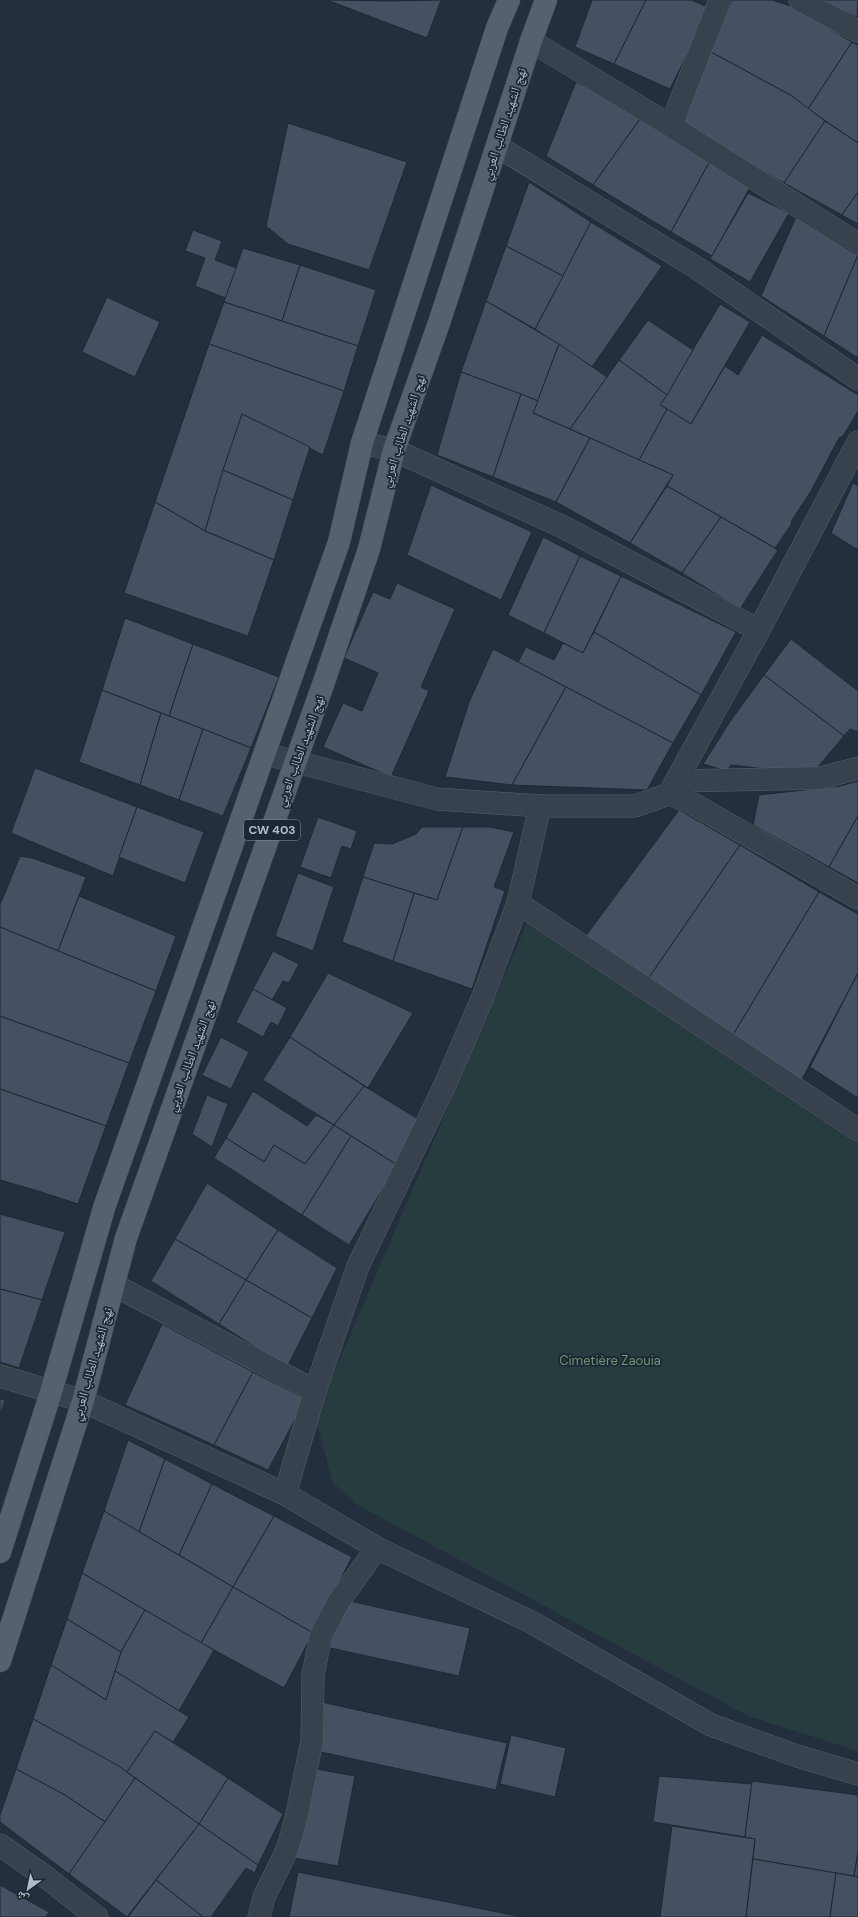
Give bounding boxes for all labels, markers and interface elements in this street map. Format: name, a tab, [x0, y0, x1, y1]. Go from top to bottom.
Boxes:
street label: نهج الشهيد الطالب العربي	[478, 65, 532, 183]
street label: نهج الشهيد الطالب العربي	[377, 372, 431, 490]
street label: نهج الشهيد الطالب العربي	[272, 693, 330, 810]
road number: CW 403	[244, 820, 300, 840]
street label: نهج الشهيد الطالب العربي	[163, 998, 221, 1115]
street label: نهج الشهيد الطالب العربي	[68, 1305, 119, 1423]
park label: Cimetière Zaouia	[559, 1352, 661, 1369]
north arrow	[8, 1869, 48, 1909]
text: ش	[14, 1887, 32, 1906]

